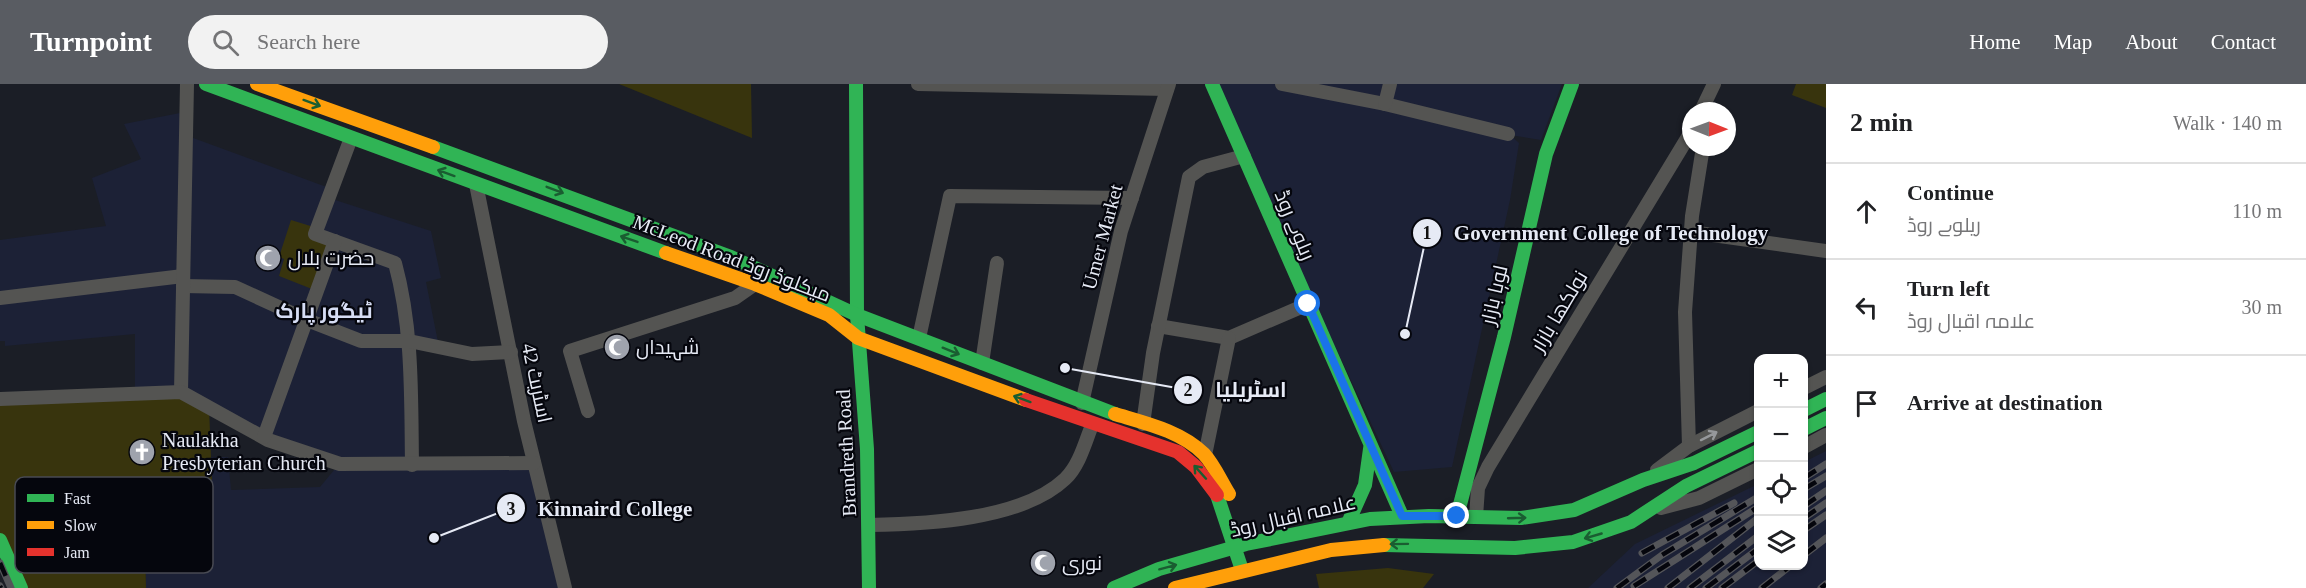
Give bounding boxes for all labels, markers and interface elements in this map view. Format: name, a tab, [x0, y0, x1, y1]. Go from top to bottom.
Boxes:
search box	[188, 15, 608, 69]
text: Turnpoint	[30, 26, 152, 57]
icon: search	[209, 26, 242, 59]
text: Search here	[257, 29, 360, 54]
text: Home	[1969, 30, 2021, 54]
text: Map	[2054, 30, 2092, 54]
text: About	[2125, 30, 2178, 54]
text: Contact	[2211, 30, 2276, 54]
one-way arrow	[302, 99, 321, 110]
north arrow	[1682, 102, 1736, 156]
text: 2 min	[1850, 108, 1913, 137]
text: Walk · 140 m	[2173, 112, 2282, 134]
one-way arrow	[437, 166, 455, 177]
text: Continue	[1907, 180, 1994, 205]
street label: Umer Market	[1077, 181, 1127, 292]
one-way arrow	[545, 185, 564, 196]
street label: ریلوے روڈ	[1270, 187, 1320, 264]
icon: ahead	[1850, 195, 1883, 228]
text: 110 m	[2232, 200, 2282, 222]
street label: McLeod Road میکلوڈ روڈ	[630, 210, 834, 307]
callout: Government College of Technology	[1412, 213, 1781, 252]
text: ریلوے روڈ	[1907, 214, 1981, 236]
text: Government College of Technology	[1454, 221, 1769, 245]
text: 1	[1423, 223, 1432, 243]
one-way arrow	[620, 232, 639, 243]
mosque icon: حضرت بلال	[253, 243, 283, 273]
place label: حضرت بلال	[288, 247, 374, 271]
street label: لوہا بازار	[1476, 263, 1513, 328]
street label: نولکھا بازار	[1526, 267, 1592, 357]
text: Turn left	[1907, 276, 1990, 301]
route start	[1294, 290, 1320, 316]
icon: left	[1850, 291, 1883, 324]
text: 30 m	[2241, 296, 2282, 318]
district label: ٹیگور پارک	[275, 299, 373, 326]
text: علامہ اقبال روڈ	[1907, 310, 2035, 332]
mosque icon: شہیداں	[602, 332, 632, 362]
place label: شہیداں	[636, 336, 699, 361]
street label: اسٹریٹ 42	[517, 341, 556, 425]
one-way arrow	[941, 346, 960, 357]
map controls	[1754, 354, 1808, 570]
button: +	[1754, 354, 1808, 408]
callout: اسٹریلیا	[1173, 371, 1299, 410]
text: اسٹریلیا	[1215, 378, 1287, 402]
text: 2	[1184, 380, 1193, 400]
icon: arrive	[1850, 387, 1883, 420]
street label: Brandreth Road	[832, 389, 860, 517]
text: Arrive at destination	[1907, 390, 2103, 415]
one-way arrow	[1013, 393, 1032, 404]
button: −	[1754, 408, 1808, 462]
place label: Naulakha Presbyterian Church	[162, 429, 326, 475]
one-way arrow	[1699, 429, 1717, 441]
church icon: Naulakha Presbyterian Church	[127, 437, 157, 467]
button: locate	[1754, 462, 1808, 516]
one-way arrow	[1193, 465, 1207, 480]
legend	[15, 477, 213, 573]
callout: Kinnaird College	[496, 489, 704, 528]
text: Fast	[64, 490, 91, 507]
street label: علامہ اقبال روڈ	[1228, 491, 1358, 543]
text: Kinnaird College	[538, 497, 692, 521]
text: 3	[507, 499, 516, 519]
route end	[1443, 502, 1469, 528]
one-way arrow	[1507, 512, 1527, 523]
button: layers	[1754, 516, 1808, 570]
text: Slow	[64, 517, 97, 534]
one-way arrow	[1584, 531, 1603, 542]
one-way arrow	[1389, 539, 1409, 550]
text: Jam	[64, 544, 90, 561]
mosque icon: نوری	[1028, 548, 1058, 578]
place label: نوری	[1062, 552, 1102, 576]
one-way arrow	[1158, 561, 1177, 572]

